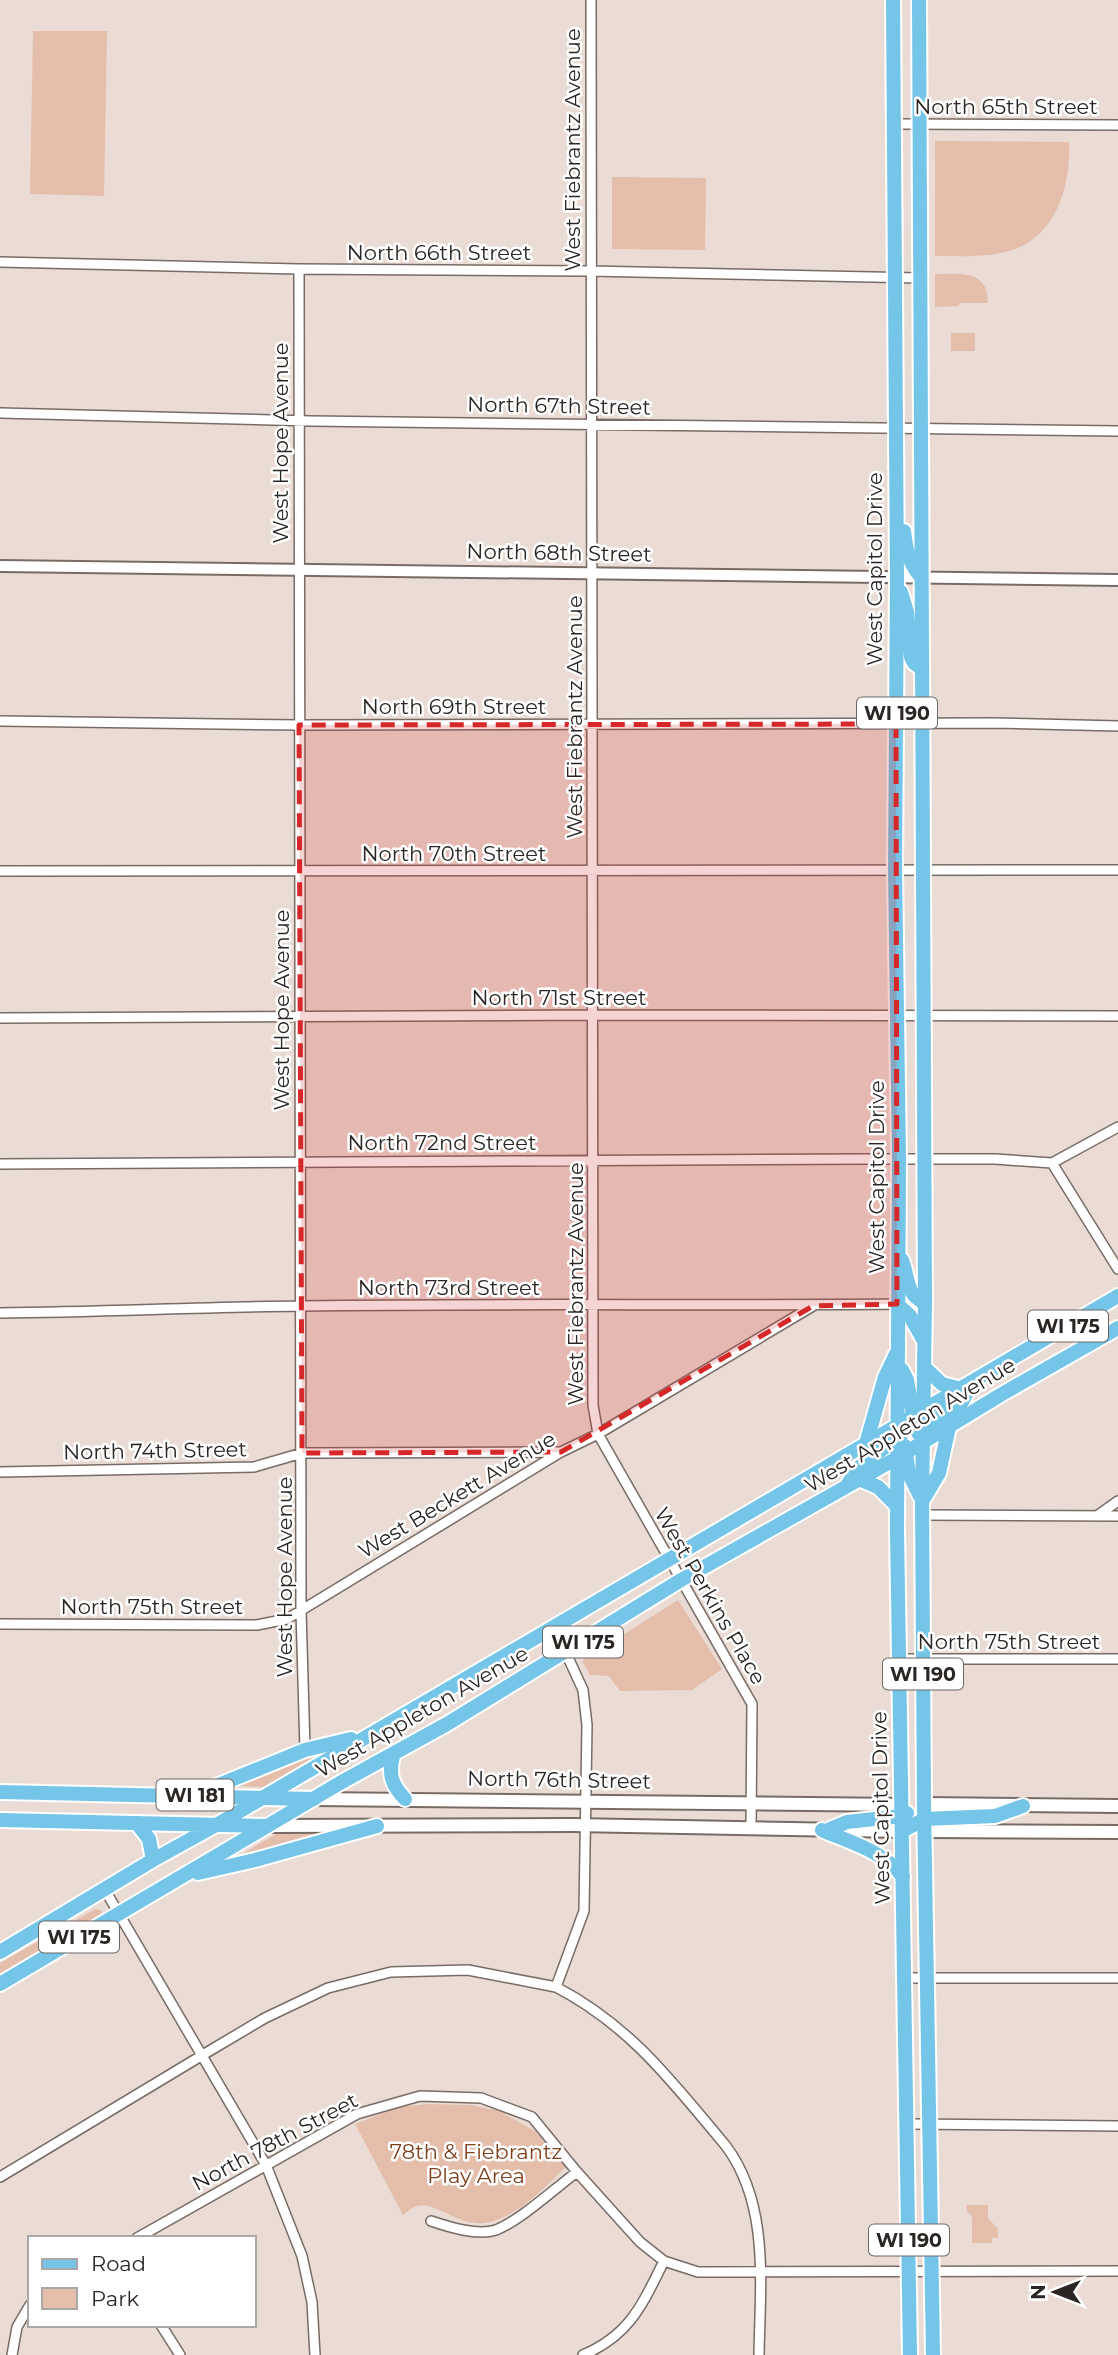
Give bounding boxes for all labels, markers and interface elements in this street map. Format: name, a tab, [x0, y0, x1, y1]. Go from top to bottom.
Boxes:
street label: West Fiebrantz Avenue	[560, 28, 585, 272]
street label: North 65th Street	[914, 94, 1098, 119]
street label: North 66th Street	[347, 240, 531, 265]
street label: West Hope Avenue	[268, 342, 293, 544]
street label: North 67th Street	[467, 391, 651, 420]
street label: West Capitol Drive	[862, 472, 887, 666]
street label: North 68th Street	[466, 538, 652, 567]
street label: West Fiebrantz Avenue	[562, 595, 587, 839]
street label: North 69th Street	[362, 694, 546, 719]
road number: WI 190	[857, 698, 937, 728]
street label: North 70th Street	[362, 841, 546, 866]
street label: West Hope Avenue	[269, 909, 294, 1111]
street label: North 71st Street	[471, 985, 647, 1010]
street label: West Capitol Drive	[864, 1080, 889, 1274]
street label: North 72nd Street	[348, 1130, 536, 1155]
street label: West Fiebrantz Avenue	[563, 1162, 588, 1406]
street label: North 73rd Street	[358, 1275, 540, 1300]
road number: WI 175	[1028, 1310, 1108, 1342]
street label: West Appleton Avenue	[800, 1352, 1020, 1497]
street label: West Beckett Avenue	[354, 1426, 560, 1563]
street label: North 74th Street	[63, 1436, 247, 1465]
street label: West Hope Avenue	[272, 1476, 297, 1678]
street label: West Perkins Place	[649, 1503, 771, 1689]
street label: North 75th Street	[61, 1594, 243, 1619]
road number: WI 175	[543, 1626, 623, 1658]
street label: North 75th Street	[918, 1629, 1100, 1654]
street label: West Appleton Avenue	[311, 1640, 532, 1783]
road number: WI 190	[883, 1658, 963, 1690]
street label: West Capitol Drive	[866, 1711, 895, 1905]
street label: North 76th Street	[467, 1765, 651, 1794]
road number: WI 181	[156, 1780, 234, 1811]
road number: WI 175	[39, 1922, 119, 1952]
street label: North 78th Street	[188, 2087, 362, 2196]
park label: 78th & Fiebrantz Play Area	[390, 2139, 562, 2188]
road number: WI 190	[869, 2224, 949, 2256]
legend	[28, 2236, 256, 2327]
text: Road	[91, 2251, 146, 2276]
north arrow	[1020, 2257, 1090, 2327]
text: N	[1027, 2284, 1050, 2300]
text: Park	[91, 2286, 139, 2311]

